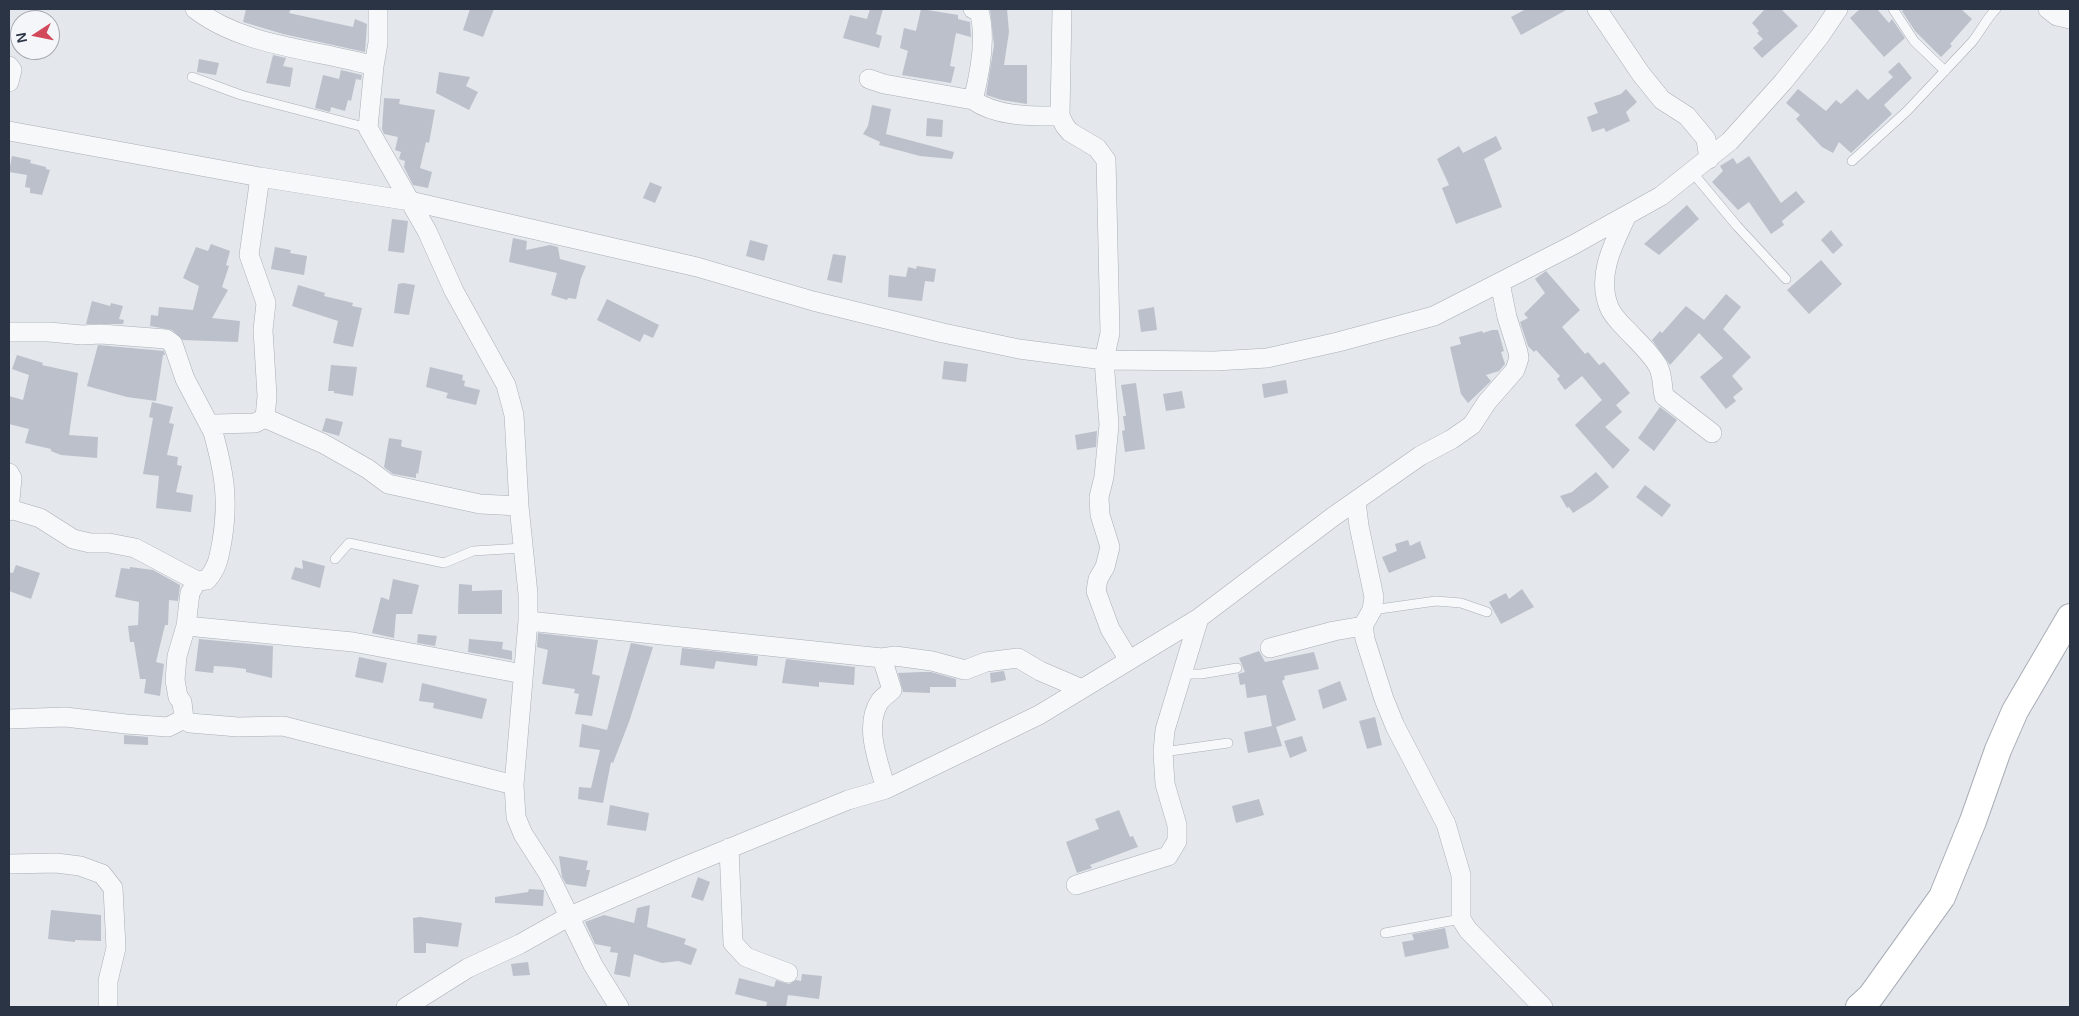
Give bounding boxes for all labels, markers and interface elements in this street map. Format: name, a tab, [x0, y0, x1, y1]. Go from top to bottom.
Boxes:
north arrow	[10, 10, 60, 60]
text: N	[12, 31, 30, 44]

